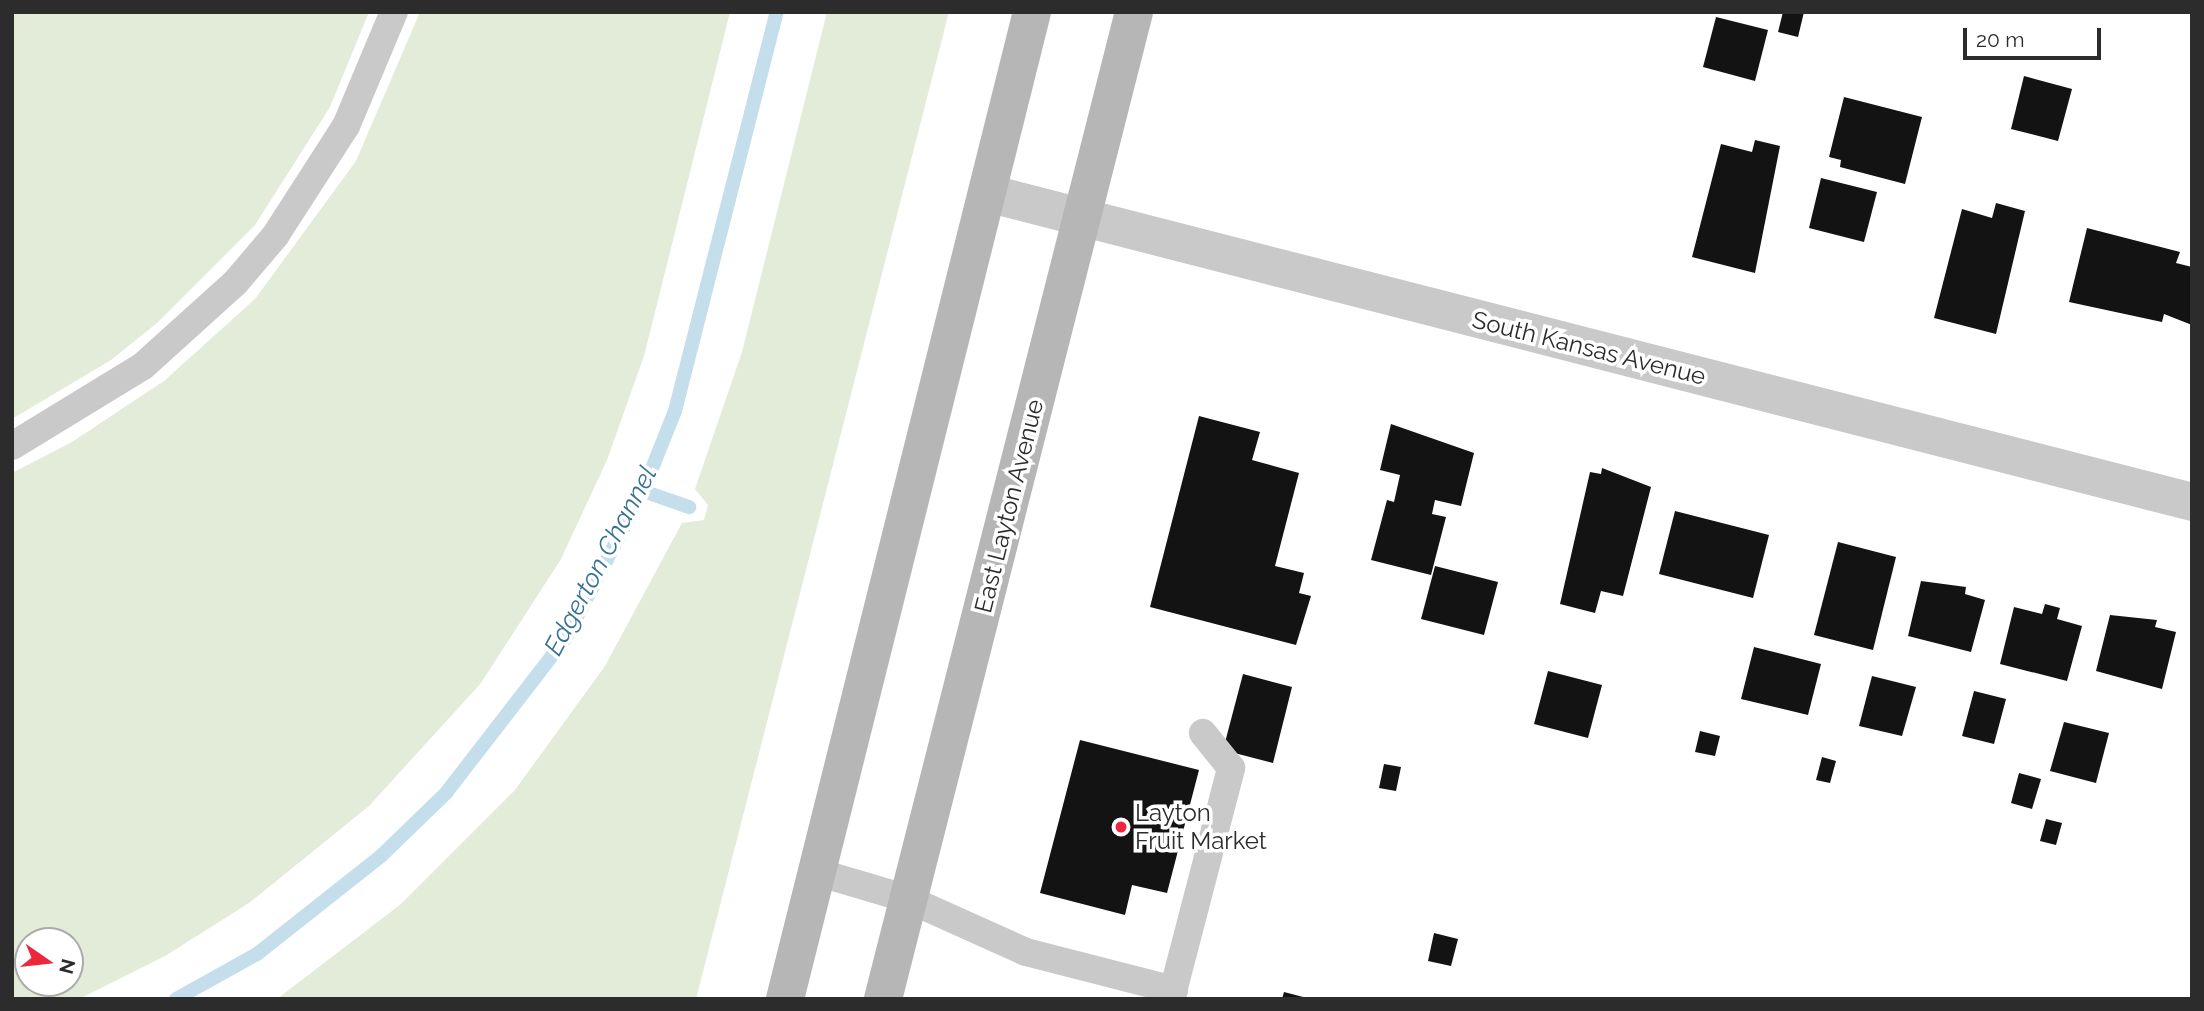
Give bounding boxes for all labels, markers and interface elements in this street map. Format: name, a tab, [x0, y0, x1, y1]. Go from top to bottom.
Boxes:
scale bar	[1966, 14, 2104, 58]
text: 20 m	[1976, 27, 2024, 52]
street label: South Kansas Avenue	[1469, 305, 1709, 391]
street label: East Layton Avenue	[968, 396, 1050, 616]
water label: Edgerton Channel	[538, 461, 664, 661]
place label: Layton Fruit Market	[1135, 799, 1267, 855]
marker: Layton Fruit Market	[1113, 819, 1129, 835]
north arrow	[14, 927, 84, 997]
text: N	[55, 957, 80, 976]

